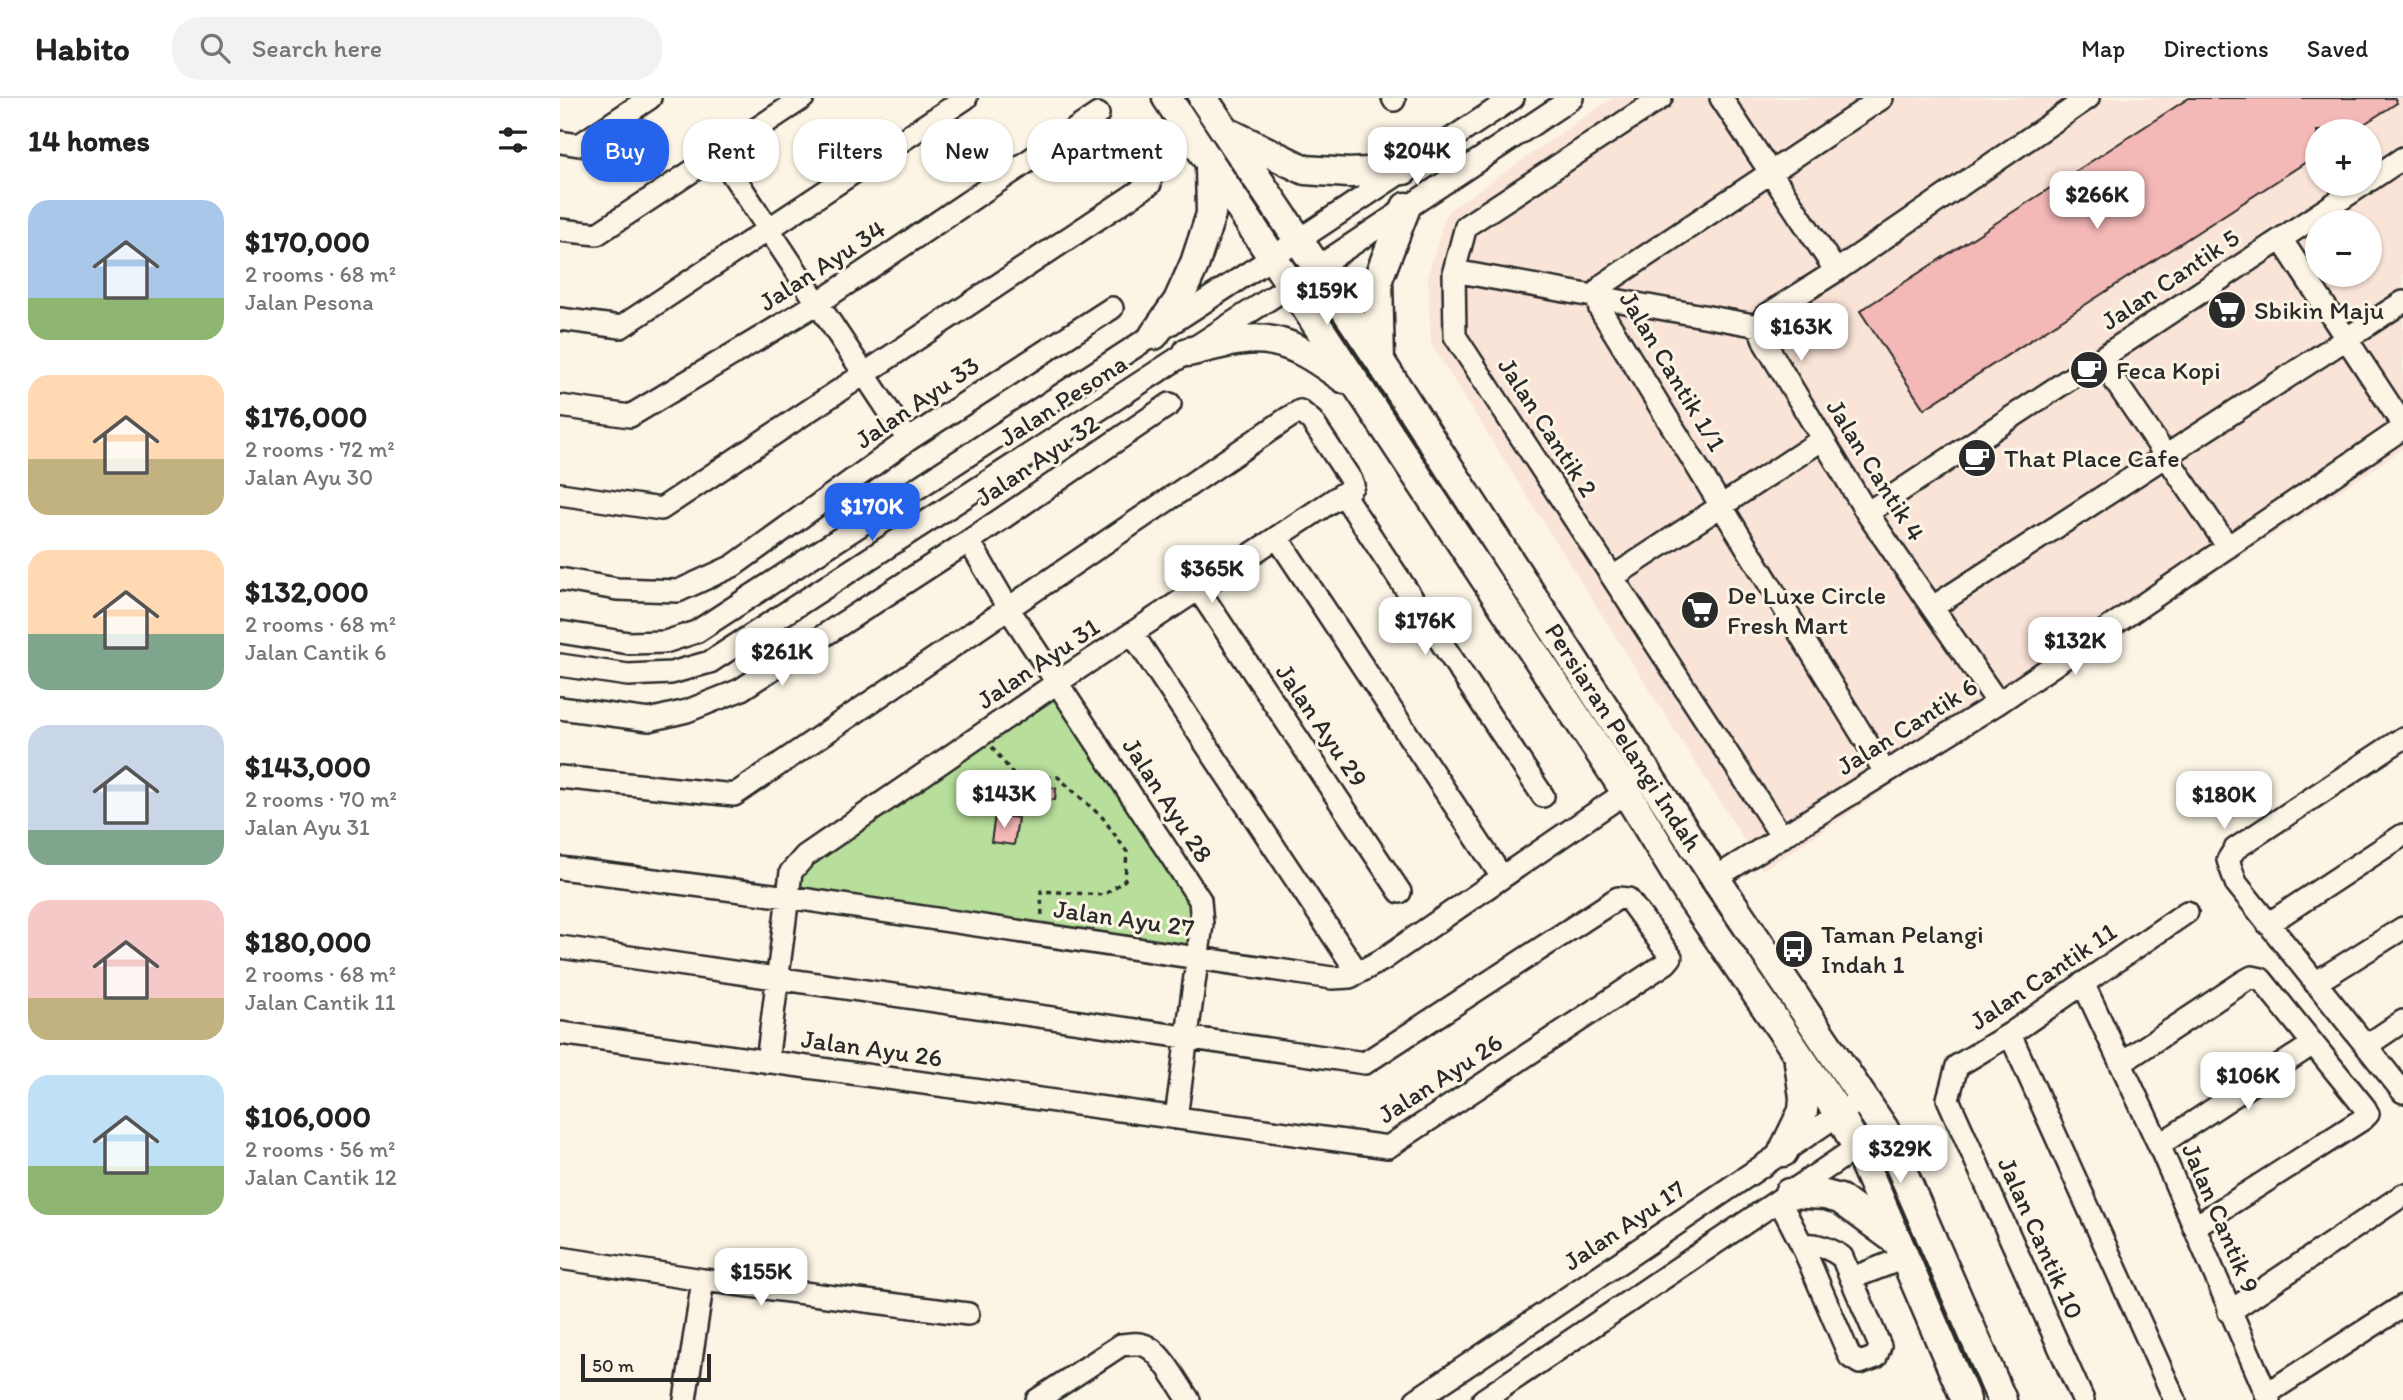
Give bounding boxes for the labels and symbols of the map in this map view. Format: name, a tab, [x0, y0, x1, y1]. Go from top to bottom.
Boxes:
pin: $204K	[1368, 127, 1466, 187]
pin: $266K	[2048, 172, 2146, 231]
street label: Jalan Ayu 34	[753, 212, 892, 318]
street label: Jalan Cantik 5	[2095, 221, 2245, 337]
pin: $159K	[1278, 268, 1376, 327]
street label: Jalan Cantik 1/1	[1613, 285, 1733, 457]
supermarket icon: Sbikin Maju	[2206, 289, 2248, 331]
place label: Sbikin Maju	[2254, 294, 2384, 326]
pin: $163K	[1752, 303, 1850, 363]
street label: Jalan Pesona	[993, 347, 1133, 453]
street label: Jalan Ayu 33	[849, 349, 985, 455]
cafe icon: Feca Kopi	[2068, 349, 2110, 391]
street label: Jalan Cantik 2	[1491, 351, 1605, 503]
place label: Feca Kopi	[2116, 354, 2221, 386]
street label: Jalan Cantik 4	[1820, 393, 1933, 547]
street label: Jalan Ayu 32	[969, 407, 1105, 513]
cafe icon: That Place Cafe	[1956, 437, 1998, 479]
place label: That Place Cafe	[2004, 442, 2180, 474]
pin: $170K	[823, 484, 921, 543]
pin: $365K	[1163, 546, 1261, 605]
place label: De Luxe Circle Fresh Mart	[1727, 579, 1886, 641]
supermarket icon: De Luxe Circle Fresh Mart	[1679, 589, 1721, 631]
pin: $176K	[1376, 598, 1474, 657]
street label: Jalan Ayu 31	[971, 610, 1105, 716]
street label: Persiaran Pelangi Indah	[1538, 617, 1710, 857]
pin: $132K	[2026, 618, 2124, 677]
pin: $261K	[733, 628, 831, 688]
street label: Jalan Ayu 29	[1269, 657, 1375, 793]
street label: Jalan Cantik 6	[1831, 670, 1983, 782]
street label: Jalan Ayu 28	[1116, 731, 1220, 869]
pin: $143K	[955, 770, 1053, 830]
pin: $180K	[2175, 772, 2273, 831]
street label: Jalan Ayu 27	[1052, 892, 1196, 944]
street label: Jalan Cantik 11	[1964, 915, 2122, 1037]
place label: Taman Pelangi Indah 1	[1821, 918, 1984, 980]
bus stop icon: Taman Pelangi Indah 1	[1773, 928, 1815, 970]
street label: Jalan Ayu 26	[799, 1022, 945, 1074]
street label: Jalan Ayu 26	[1372, 1026, 1508, 1130]
pin: $106K	[2199, 1052, 2297, 1112]
pin: $329K	[1851, 1126, 1949, 1185]
street label: Jalan Cantik 9	[2175, 1138, 2267, 1298]
street label: Jalan Cantik 10	[1991, 1152, 2091, 1324]
street label: Jalan Ayu 17	[1557, 1173, 1691, 1277]
pin: $155K	[712, 1248, 810, 1308]
scale bar	[581, 1351, 710, 1383]

